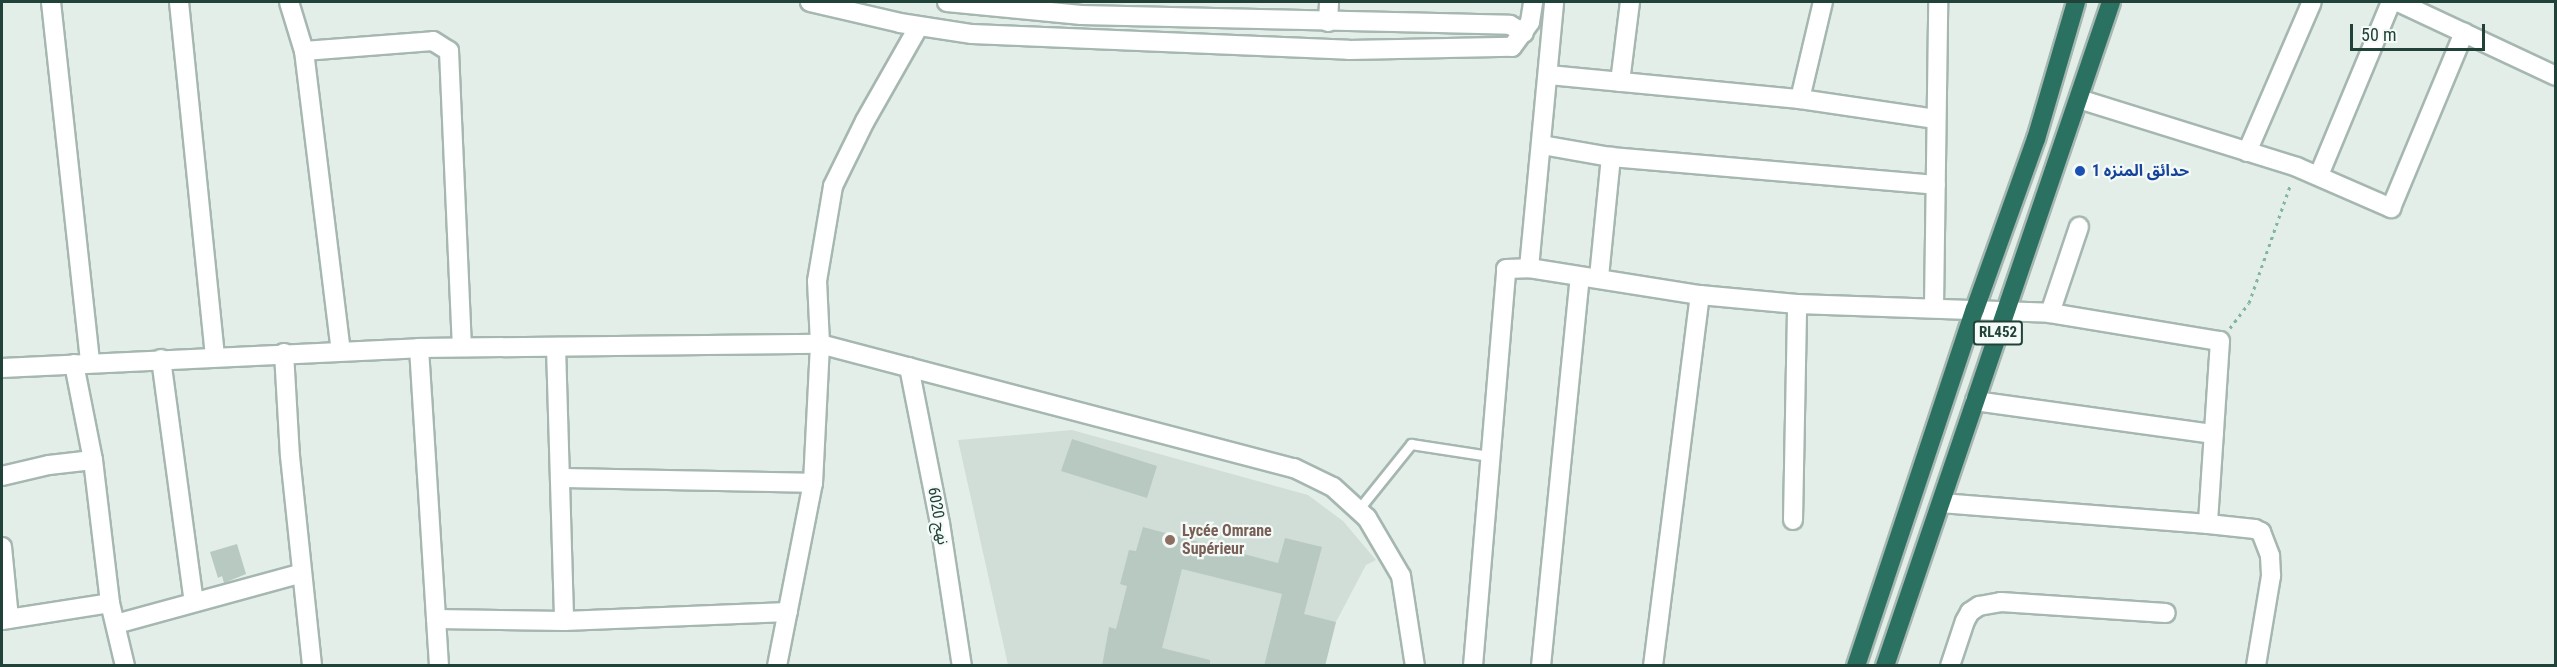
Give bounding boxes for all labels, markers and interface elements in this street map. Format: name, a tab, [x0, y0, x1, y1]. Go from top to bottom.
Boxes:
scale bar	[2353, 12, 2488, 50]
text: 50 m	[2361, 24, 2396, 45]
place label: حدائق المنزه 1	[2092, 161, 2189, 181]
marker: حدائق المنزه 1	[2073, 164, 2087, 178]
road number: RL452	[1972, 321, 2024, 345]
street label: نهج 6020	[924, 486, 952, 546]
place label: Lycée Omrane Supérieur	[1182, 521, 1272, 559]
marker: Lycée Omrane Supérieur	[1163, 533, 1177, 547]

